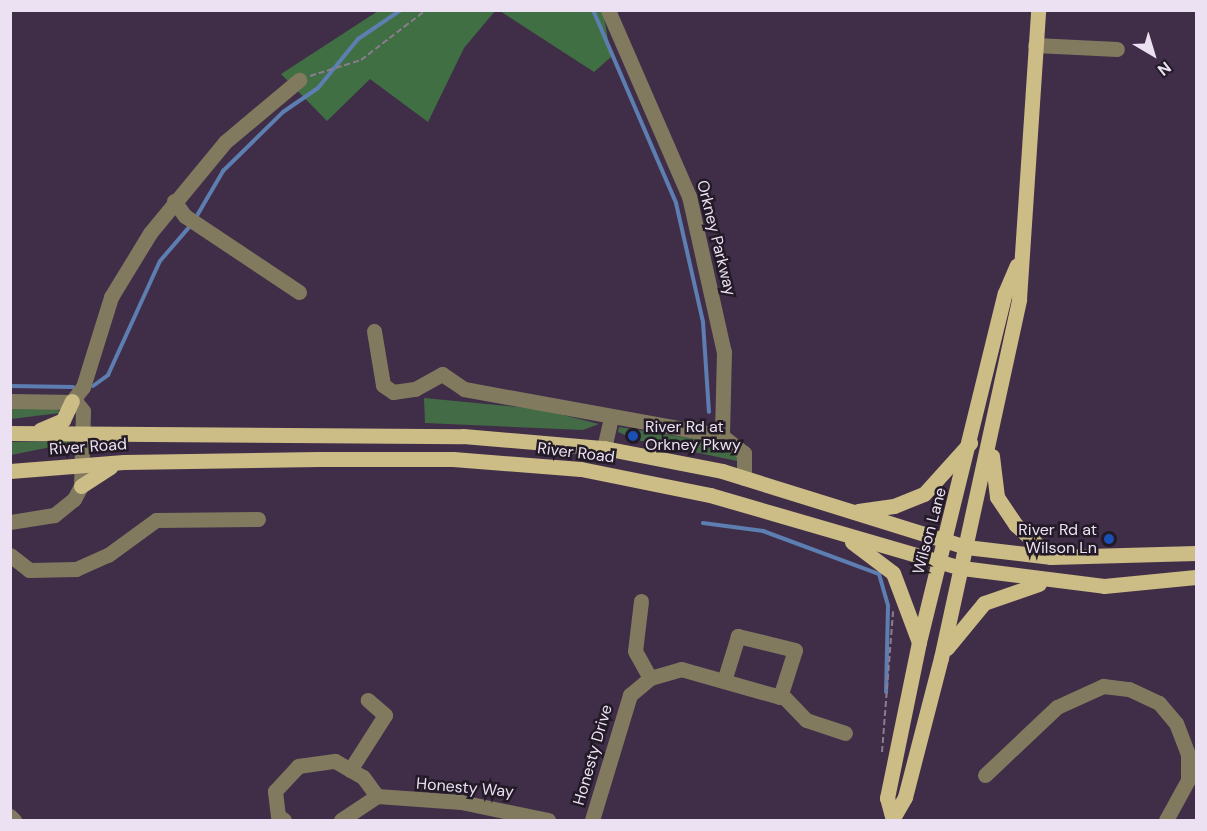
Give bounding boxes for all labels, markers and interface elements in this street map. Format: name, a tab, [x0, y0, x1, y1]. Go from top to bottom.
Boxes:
north arrow	[1123, 24, 1183, 84]
text: N	[1153, 57, 1175, 80]
street label: Orkney Parkway	[692, 178, 740, 298]
place label: River Rd at Orkney Pkwy	[645, 417, 741, 455]
marker: River Rd at Orkney Pkwy	[626, 429, 640, 443]
street label: River Road	[48, 435, 128, 459]
street label: River Road	[536, 439, 616, 467]
street label: Wilson Lane	[909, 485, 951, 577]
place label: River Rd at Wilson Ln	[1018, 520, 1097, 558]
marker: River Rd at Wilson Ln	[1102, 532, 1116, 546]
street label: Honesty Drive	[569, 703, 617, 807]
street label: Honesty Way	[415, 774, 515, 802]

